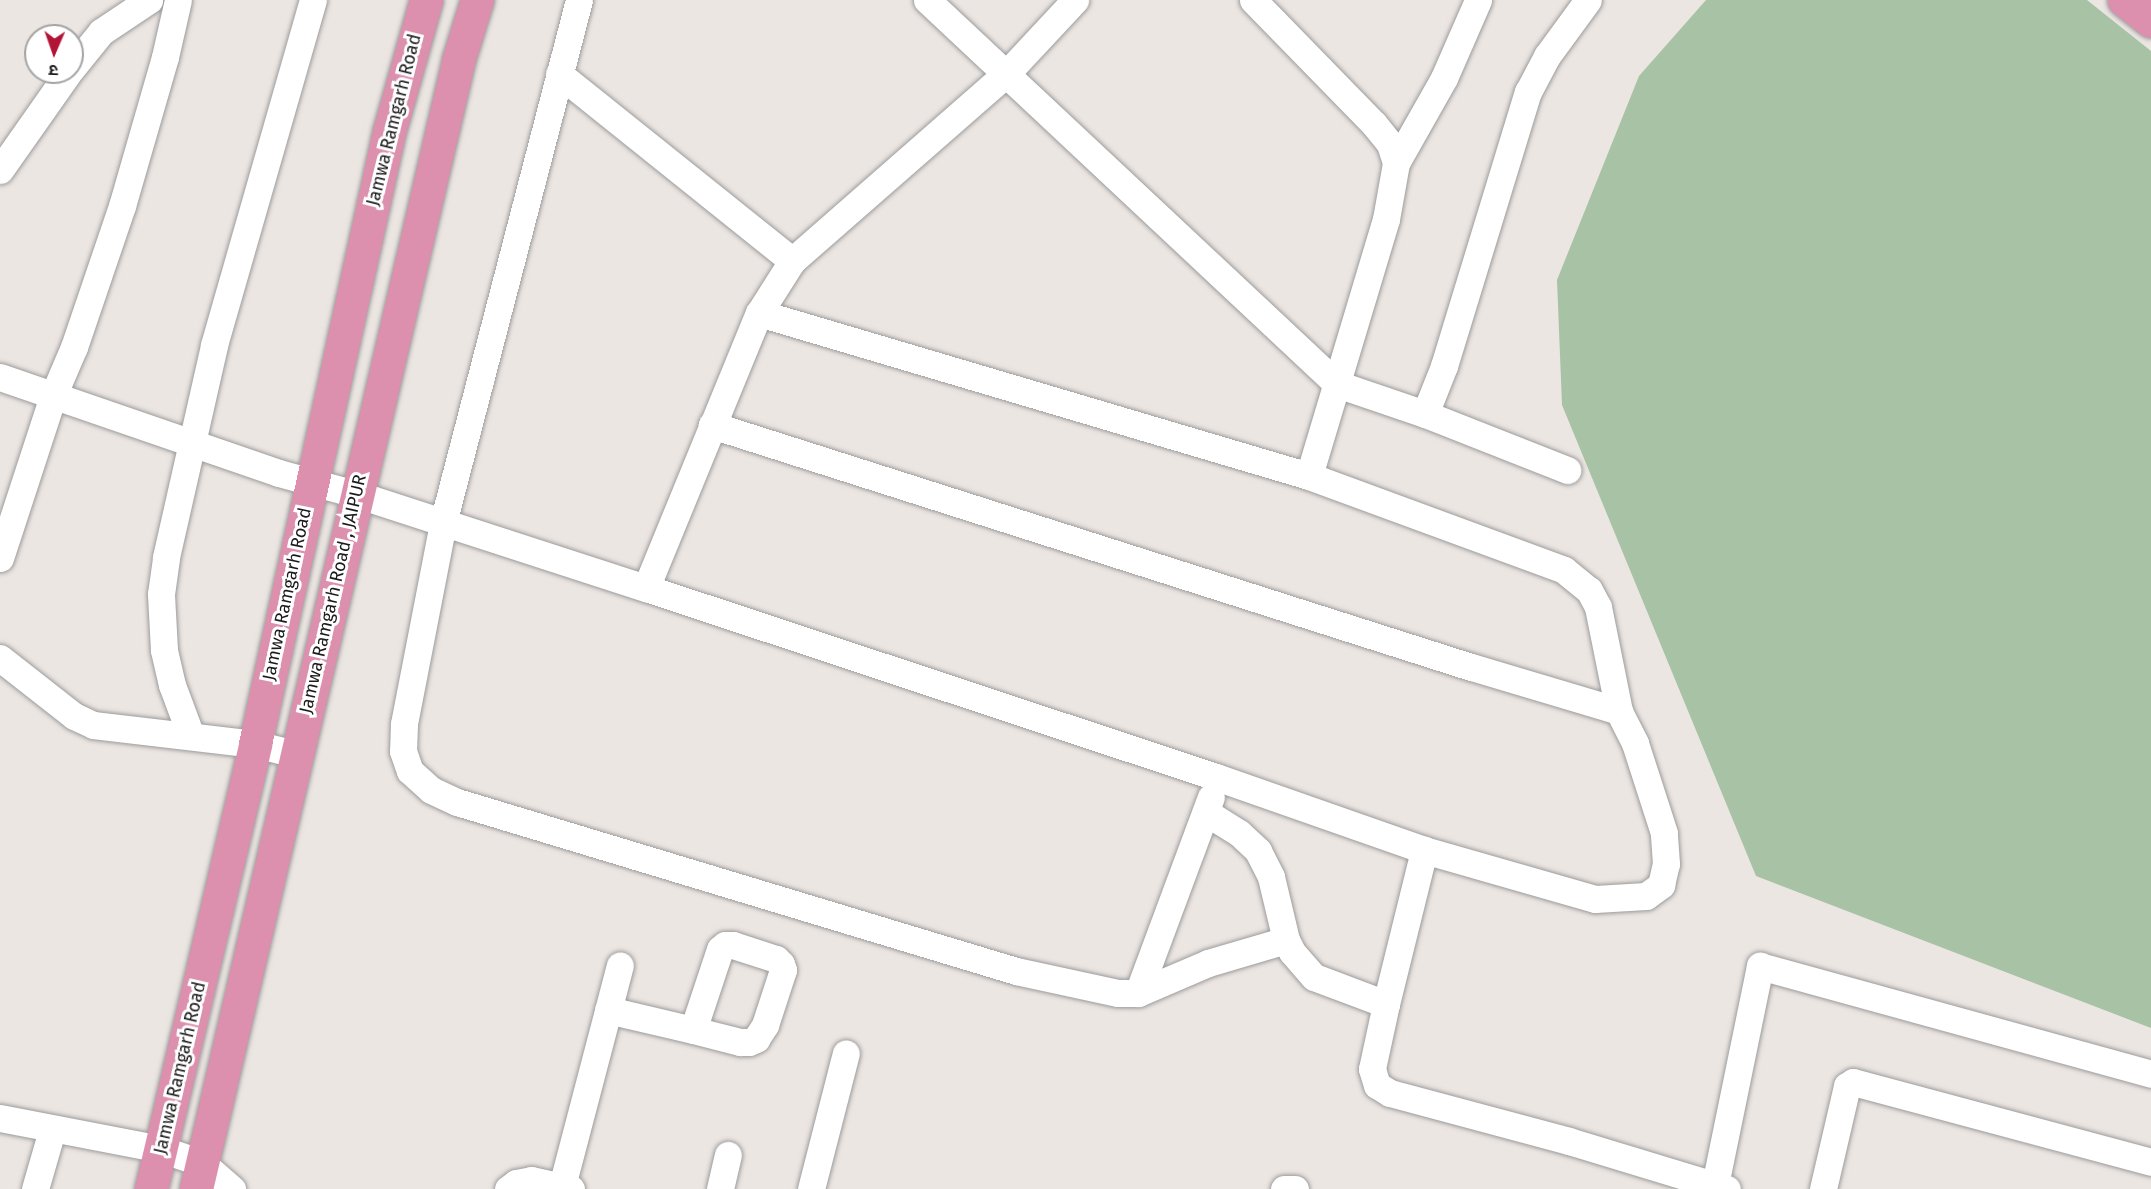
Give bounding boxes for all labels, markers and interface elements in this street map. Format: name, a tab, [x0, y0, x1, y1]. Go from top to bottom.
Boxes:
north arrow	[24, 24, 84, 84]
street label: Jamwa Ramgarh Road	[362, 32, 426, 208]
text: उ	[48, 61, 58, 80]
street label: Jamwa Ramgarh Road , JAIPUR	[295, 472, 371, 716]
street label: Jamwa Ramgarh Road	[258, 505, 316, 683]
street label: Jamwa Ramgarh Road	[150, 980, 210, 1156]

